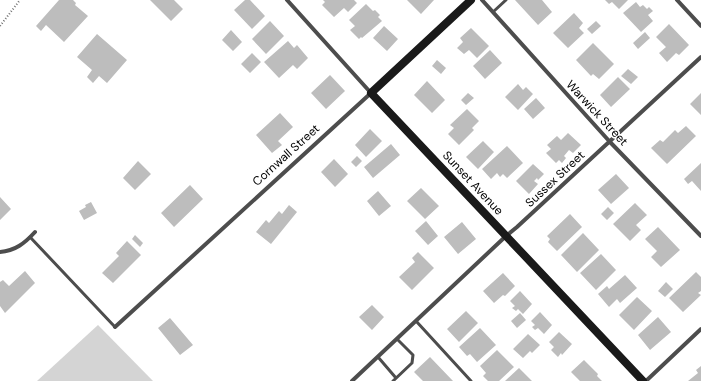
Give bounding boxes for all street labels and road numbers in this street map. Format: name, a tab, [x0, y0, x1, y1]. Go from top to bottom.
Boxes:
street label: Warwick Street	[562, 77, 632, 149]
street label: Cornwall Street	[249, 120, 323, 189]
street label: Sussex Street	[522, 147, 588, 211]
street label: Sunset Avenue	[439, 148, 507, 219]

